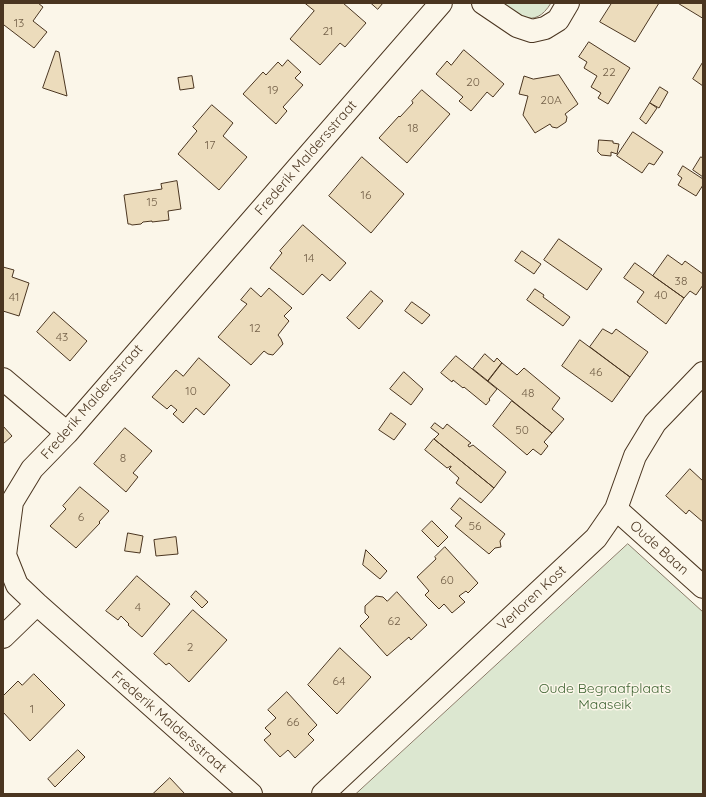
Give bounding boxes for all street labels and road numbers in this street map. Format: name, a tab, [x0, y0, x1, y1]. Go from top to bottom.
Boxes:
street label: Frederik Maldersstraat	[252, 97, 360, 219]
street label: Frederik Maldersstraat	[38, 341, 146, 463]
street label: Oude Baan	[626, 517, 692, 579]
street label: Verloren Kost	[494, 562, 570, 634]
street label: Frederik Maldersstraat	[108, 668, 230, 776]

